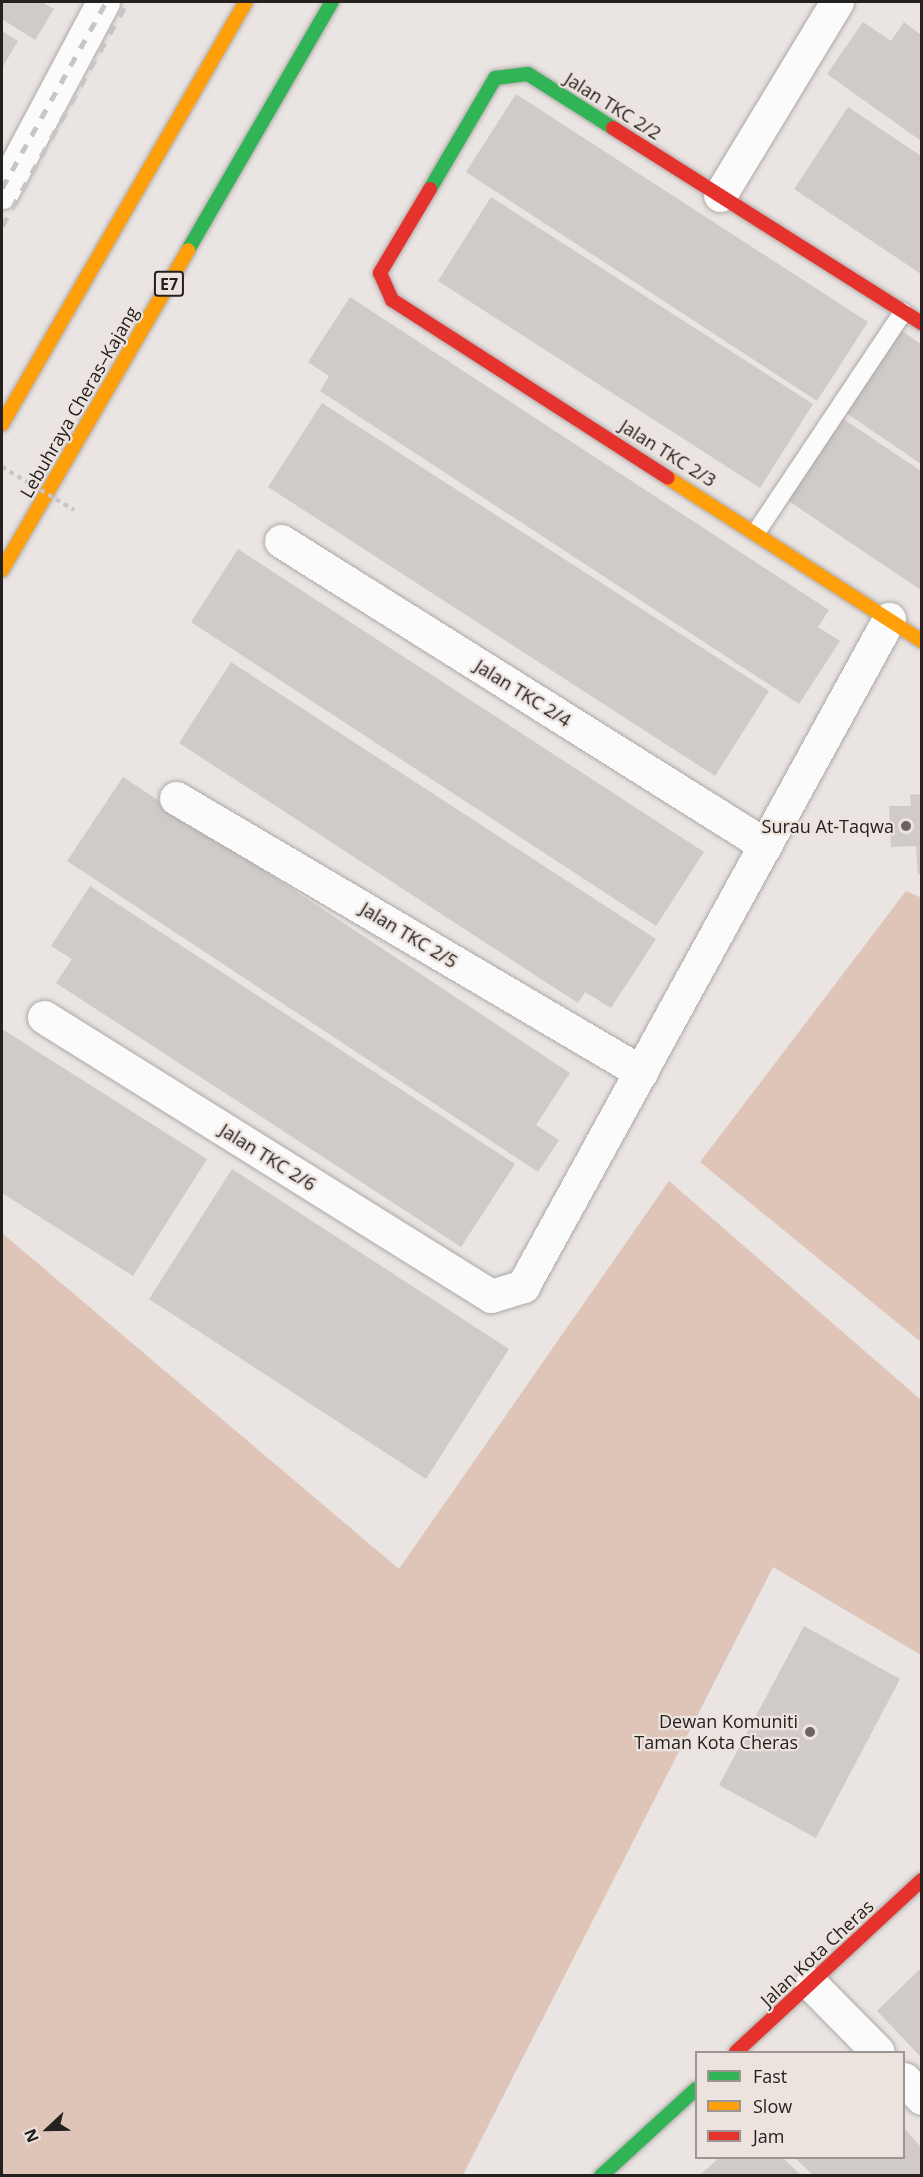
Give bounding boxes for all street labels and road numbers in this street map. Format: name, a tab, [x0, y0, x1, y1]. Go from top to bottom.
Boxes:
street label: Jalan TKC 2/2	[561, 68, 665, 144]
road number: E7	[152, 271, 186, 297]
street label: Lebuhraya Cheras–Kajang	[15, 302, 143, 502]
street label: Jalan TKC 2/3	[616, 415, 720, 491]
street label: Jalan TKC 2/4	[471, 655, 575, 731]
street label: Jalan TKC 2/5	[357, 898, 461, 972]
street label: Jalan TKC 2/6	[216, 1119, 320, 1195]
street label: Jalan Kota Cheras	[756, 1895, 878, 2011]

